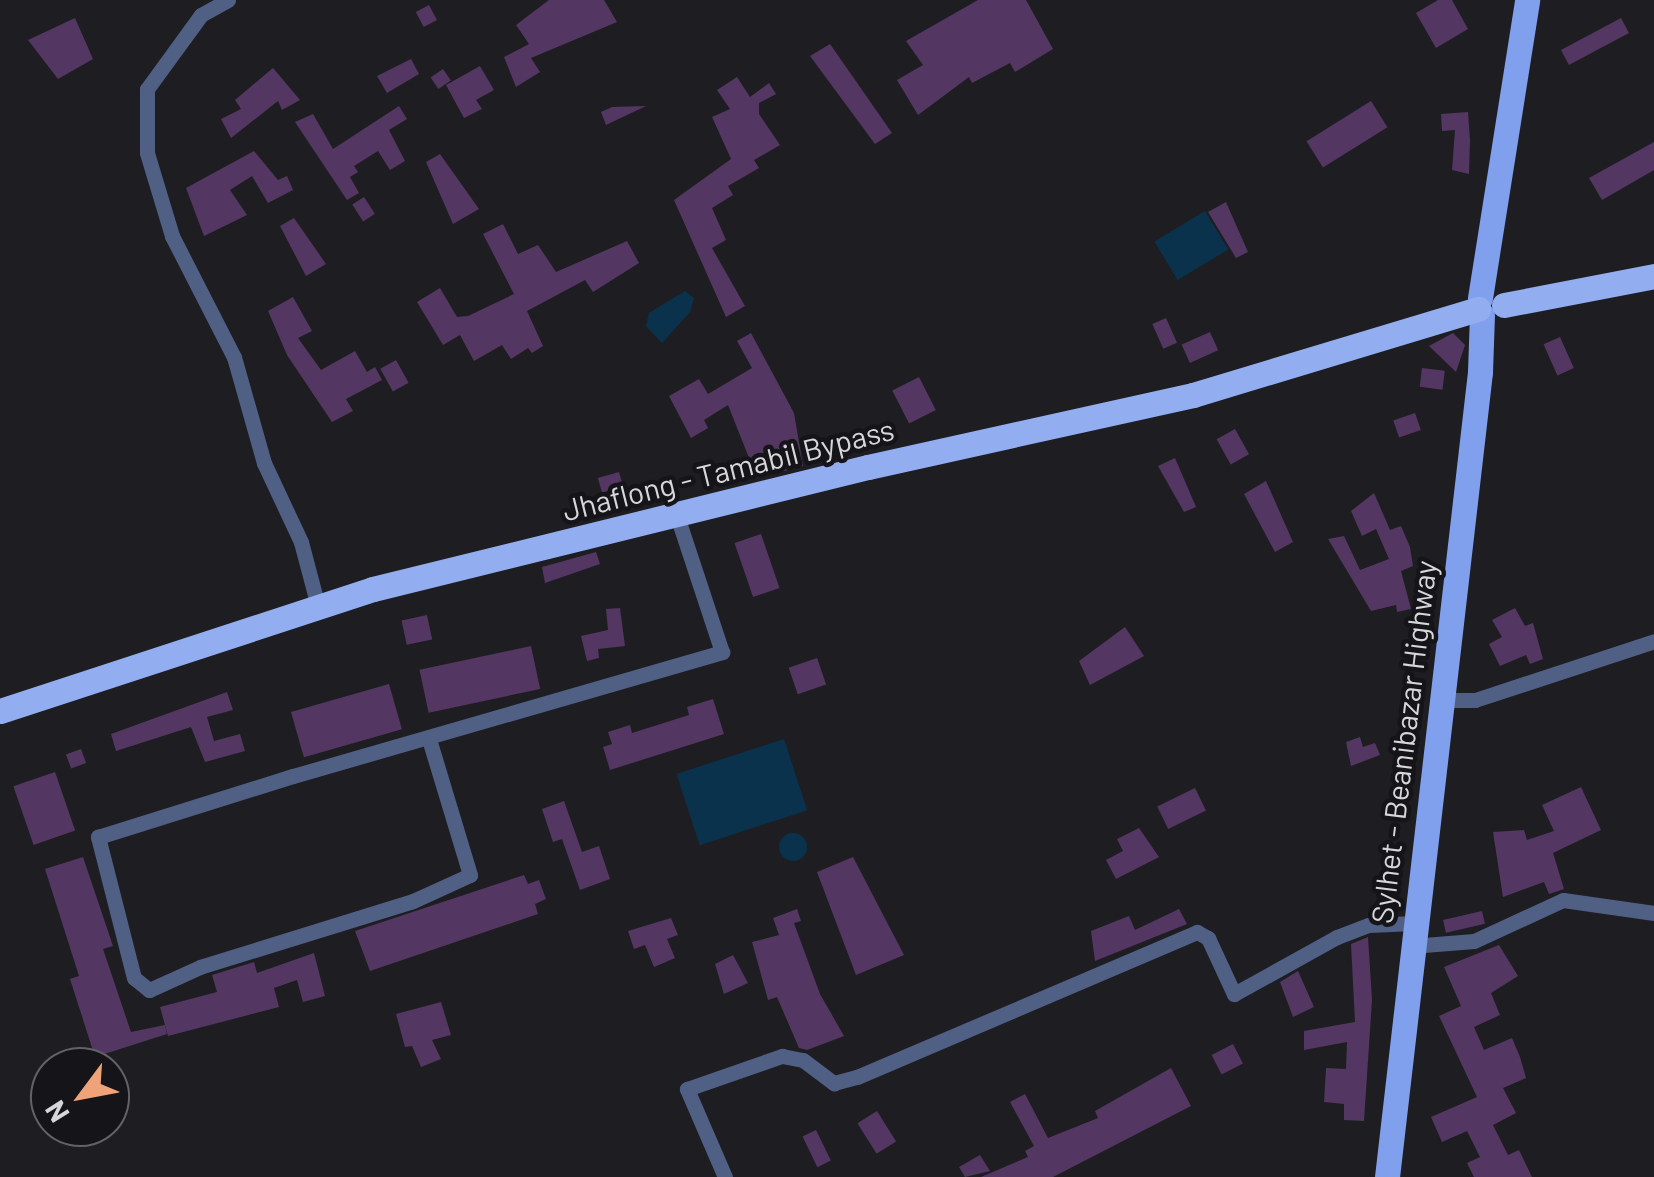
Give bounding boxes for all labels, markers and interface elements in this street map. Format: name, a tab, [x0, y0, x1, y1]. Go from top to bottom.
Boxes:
street label: Jhaflong - Tamabil Bypass	[558, 410, 898, 528]
street label: Sylhet - Beanibazar Highway	[1363, 558, 1443, 926]
north arrow	[30, 1047, 130, 1147]
text: N	[37, 1095, 76, 1129]

